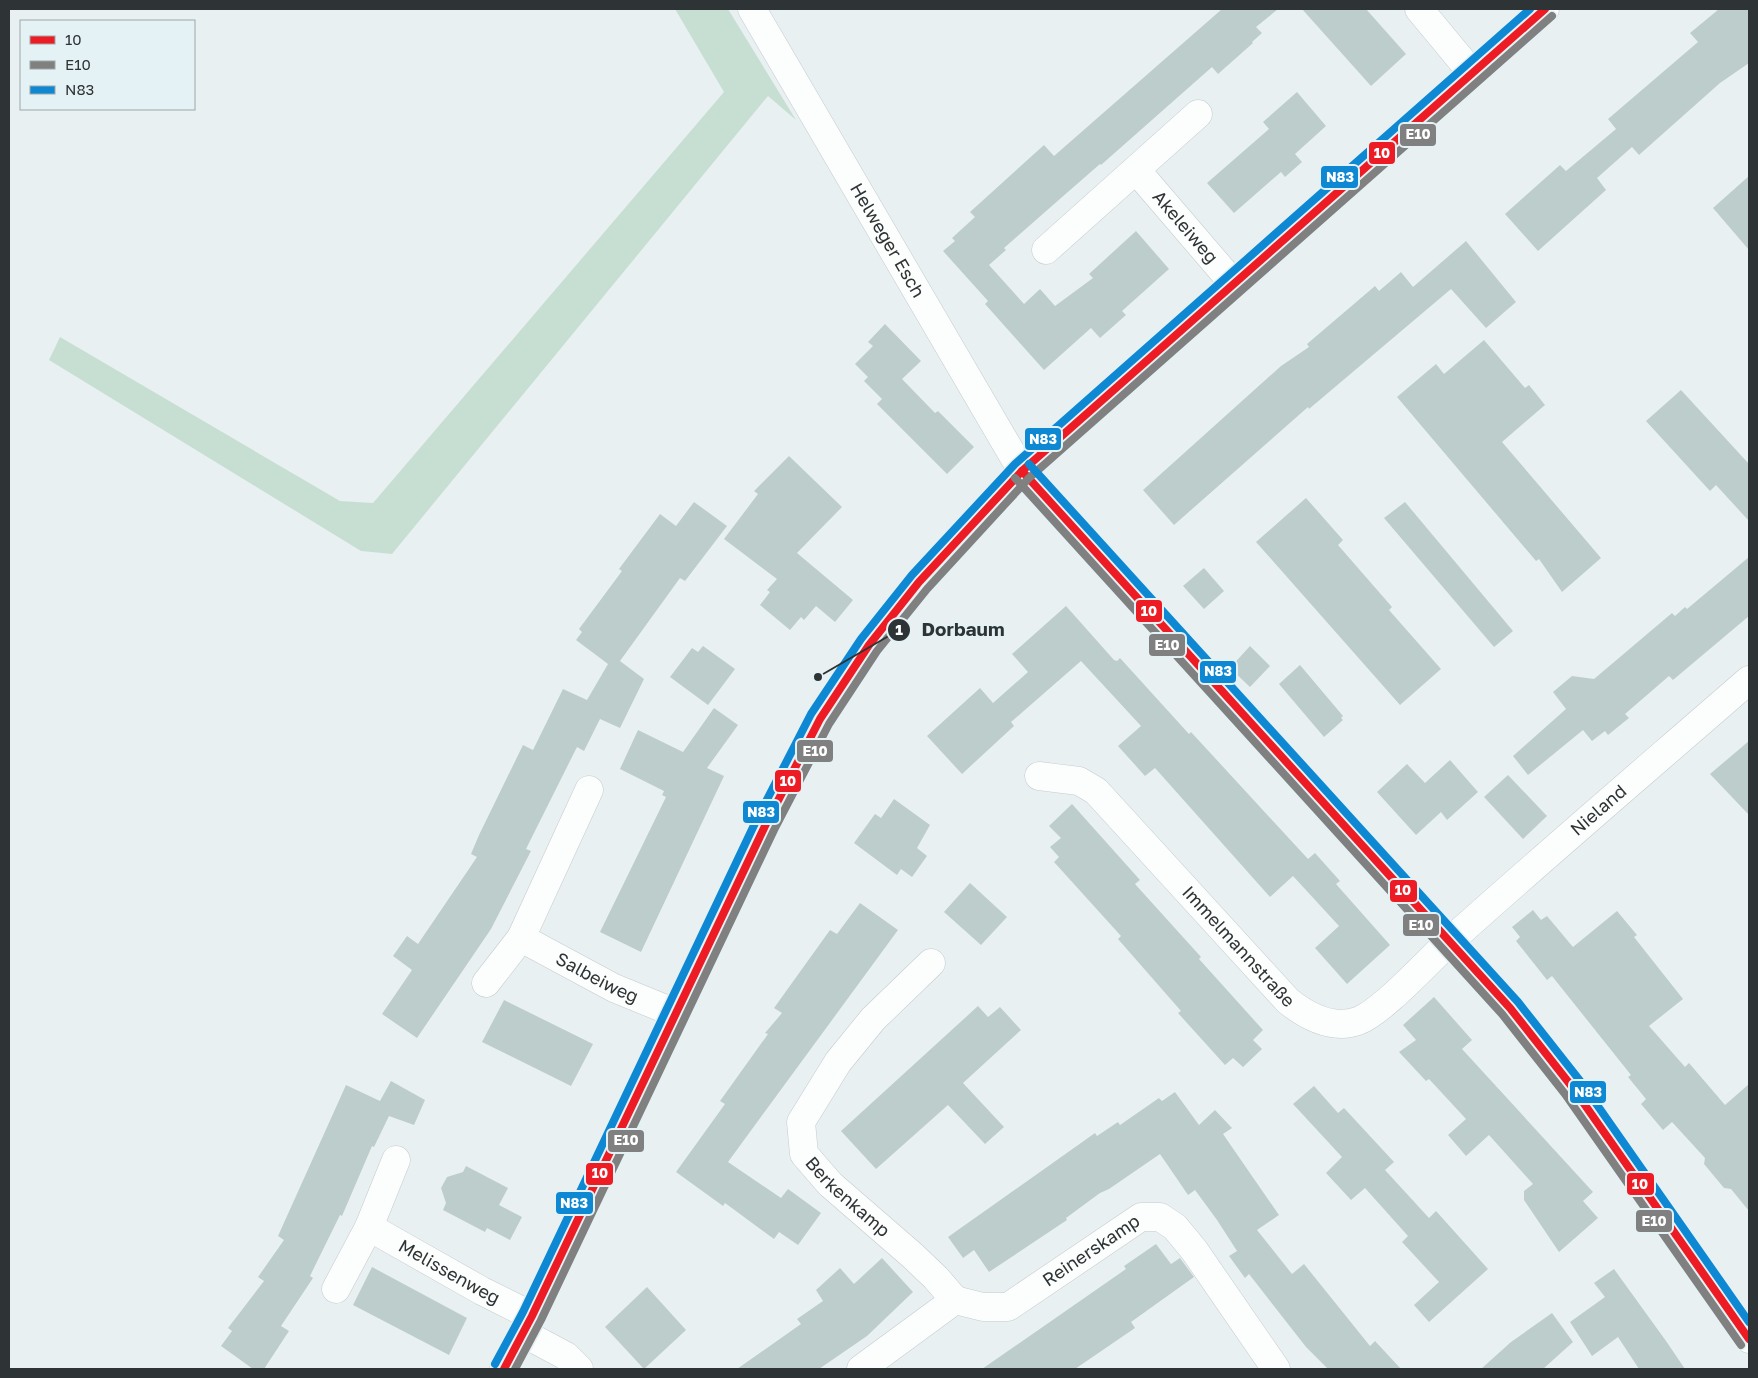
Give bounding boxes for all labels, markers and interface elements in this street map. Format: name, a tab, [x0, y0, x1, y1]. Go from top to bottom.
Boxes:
legend	[20, 20, 195, 110]
text: 10	[65, 30, 82, 48]
text: E10	[65, 55, 91, 73]
text: N83	[65, 80, 94, 98]
line badge: E10	[1399, 123, 1437, 147]
text: E10	[1405, 125, 1431, 142]
line badge: 10	[1368, 141, 1396, 165]
text: 10	[1374, 144, 1390, 161]
line badge: N83	[1320, 165, 1359, 189]
text: N83	[1326, 168, 1354, 185]
street label: Helweger Esch	[846, 179, 930, 301]
street label: Akeleiweg	[1149, 186, 1223, 268]
line badge: N83	[1024, 427, 1062, 451]
text: N83	[1029, 430, 1057, 447]
line badge: 10	[1135, 599, 1163, 623]
text: 10	[1141, 602, 1157, 619]
callout: Dorbaum	[887, 613, 1015, 647]
text: Dorbaum	[921, 617, 1005, 640]
text: 1	[895, 620, 903, 638]
line badge: E10	[1148, 633, 1186, 657]
text: E10	[1154, 636, 1180, 653]
line badge: N83	[1199, 660, 1237, 684]
text: N83	[1204, 662, 1232, 679]
line badge: E10	[796, 739, 834, 763]
text: E10	[802, 742, 828, 759]
line badge: 10	[774, 769, 802, 793]
text: 10	[780, 772, 796, 789]
street label: Nieland	[1565, 779, 1630, 840]
line badge: N83	[742, 800, 780, 824]
text: N83	[747, 803, 775, 820]
line badge: 10	[1389, 879, 1418, 903]
street label: Immelmannstraße	[1178, 881, 1300, 1011]
text: 10	[1395, 881, 1411, 898]
line badge: E10	[1402, 913, 1440, 937]
text: E10	[1408, 916, 1434, 933]
street label: Salbeiweg	[552, 947, 642, 1007]
line badge: N83	[1569, 1080, 1607, 1104]
text: N83	[1574, 1083, 1602, 1100]
line badge: E10	[607, 1129, 645, 1153]
text: E10	[613, 1131, 639, 1148]
street label: Berkenkamp	[801, 1152, 895, 1241]
line badge: 10	[585, 1162, 614, 1186]
text: 10	[592, 1164, 608, 1181]
line badge: 10	[1626, 1172, 1655, 1196]
text: 10	[1632, 1175, 1648, 1192]
line badge: N83	[555, 1191, 594, 1215]
text: N83	[560, 1194, 588, 1211]
street label: Reinerskamp	[1038, 1209, 1144, 1291]
line badge: E10	[1635, 1209, 1673, 1233]
text: E10	[1641, 1212, 1667, 1229]
street label: Melissenweg	[395, 1234, 504, 1308]

